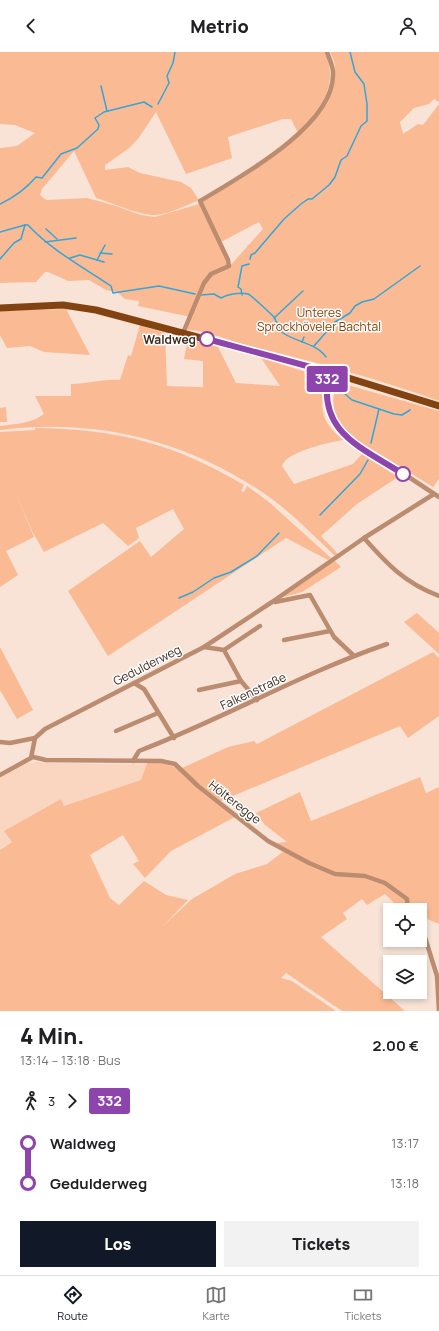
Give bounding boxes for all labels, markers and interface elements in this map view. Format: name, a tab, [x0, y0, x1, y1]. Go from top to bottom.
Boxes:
text: Metrio	[190, 14, 249, 38]
icon: back	[20, 15, 42, 37]
icon: person	[397, 15, 419, 37]
park label: Unteres Sprockhöveler Bachtal	[257, 304, 381, 335]
place label: Waldweg	[143, 331, 196, 348]
marker: Waldweg	[199, 331, 215, 347]
line badge: 332	[304, 366, 350, 392]
text: 332	[315, 369, 339, 388]
unlabelled marker	[395, 466, 411, 482]
street label: Gedulderweg	[110, 641, 184, 689]
street label: Falkenstraße	[217, 668, 289, 714]
street label: Hölteregge	[205, 776, 265, 828]
map controls	[383, 903, 427, 999]
button: locate	[383, 903, 427, 947]
button: layers	[383, 955, 427, 999]
text: 4 Min.	[20, 1021, 84, 1051]
text: 2.00 €	[373, 1035, 419, 1056]
text: 13:14 – 13:18 · Bus	[20, 1051, 121, 1069]
icon: walk	[20, 1090, 42, 1112]
icon: forward	[61, 1090, 83, 1112]
text: 332	[97, 1091, 122, 1110]
text: 3	[48, 1092, 55, 1110]
text: Waldweg	[50, 1133, 116, 1154]
text: 13:17	[391, 1134, 419, 1152]
text: Gedulderweg	[50, 1173, 147, 1194]
text: 13:18	[390, 1174, 419, 1192]
button: Los	[20, 1221, 216, 1267]
button: Tickets	[224, 1221, 419, 1267]
tab: Route	[57, 1284, 88, 1323]
tab: Karte	[203, 1284, 230, 1323]
tab: Tickets	[344, 1284, 382, 1323]

